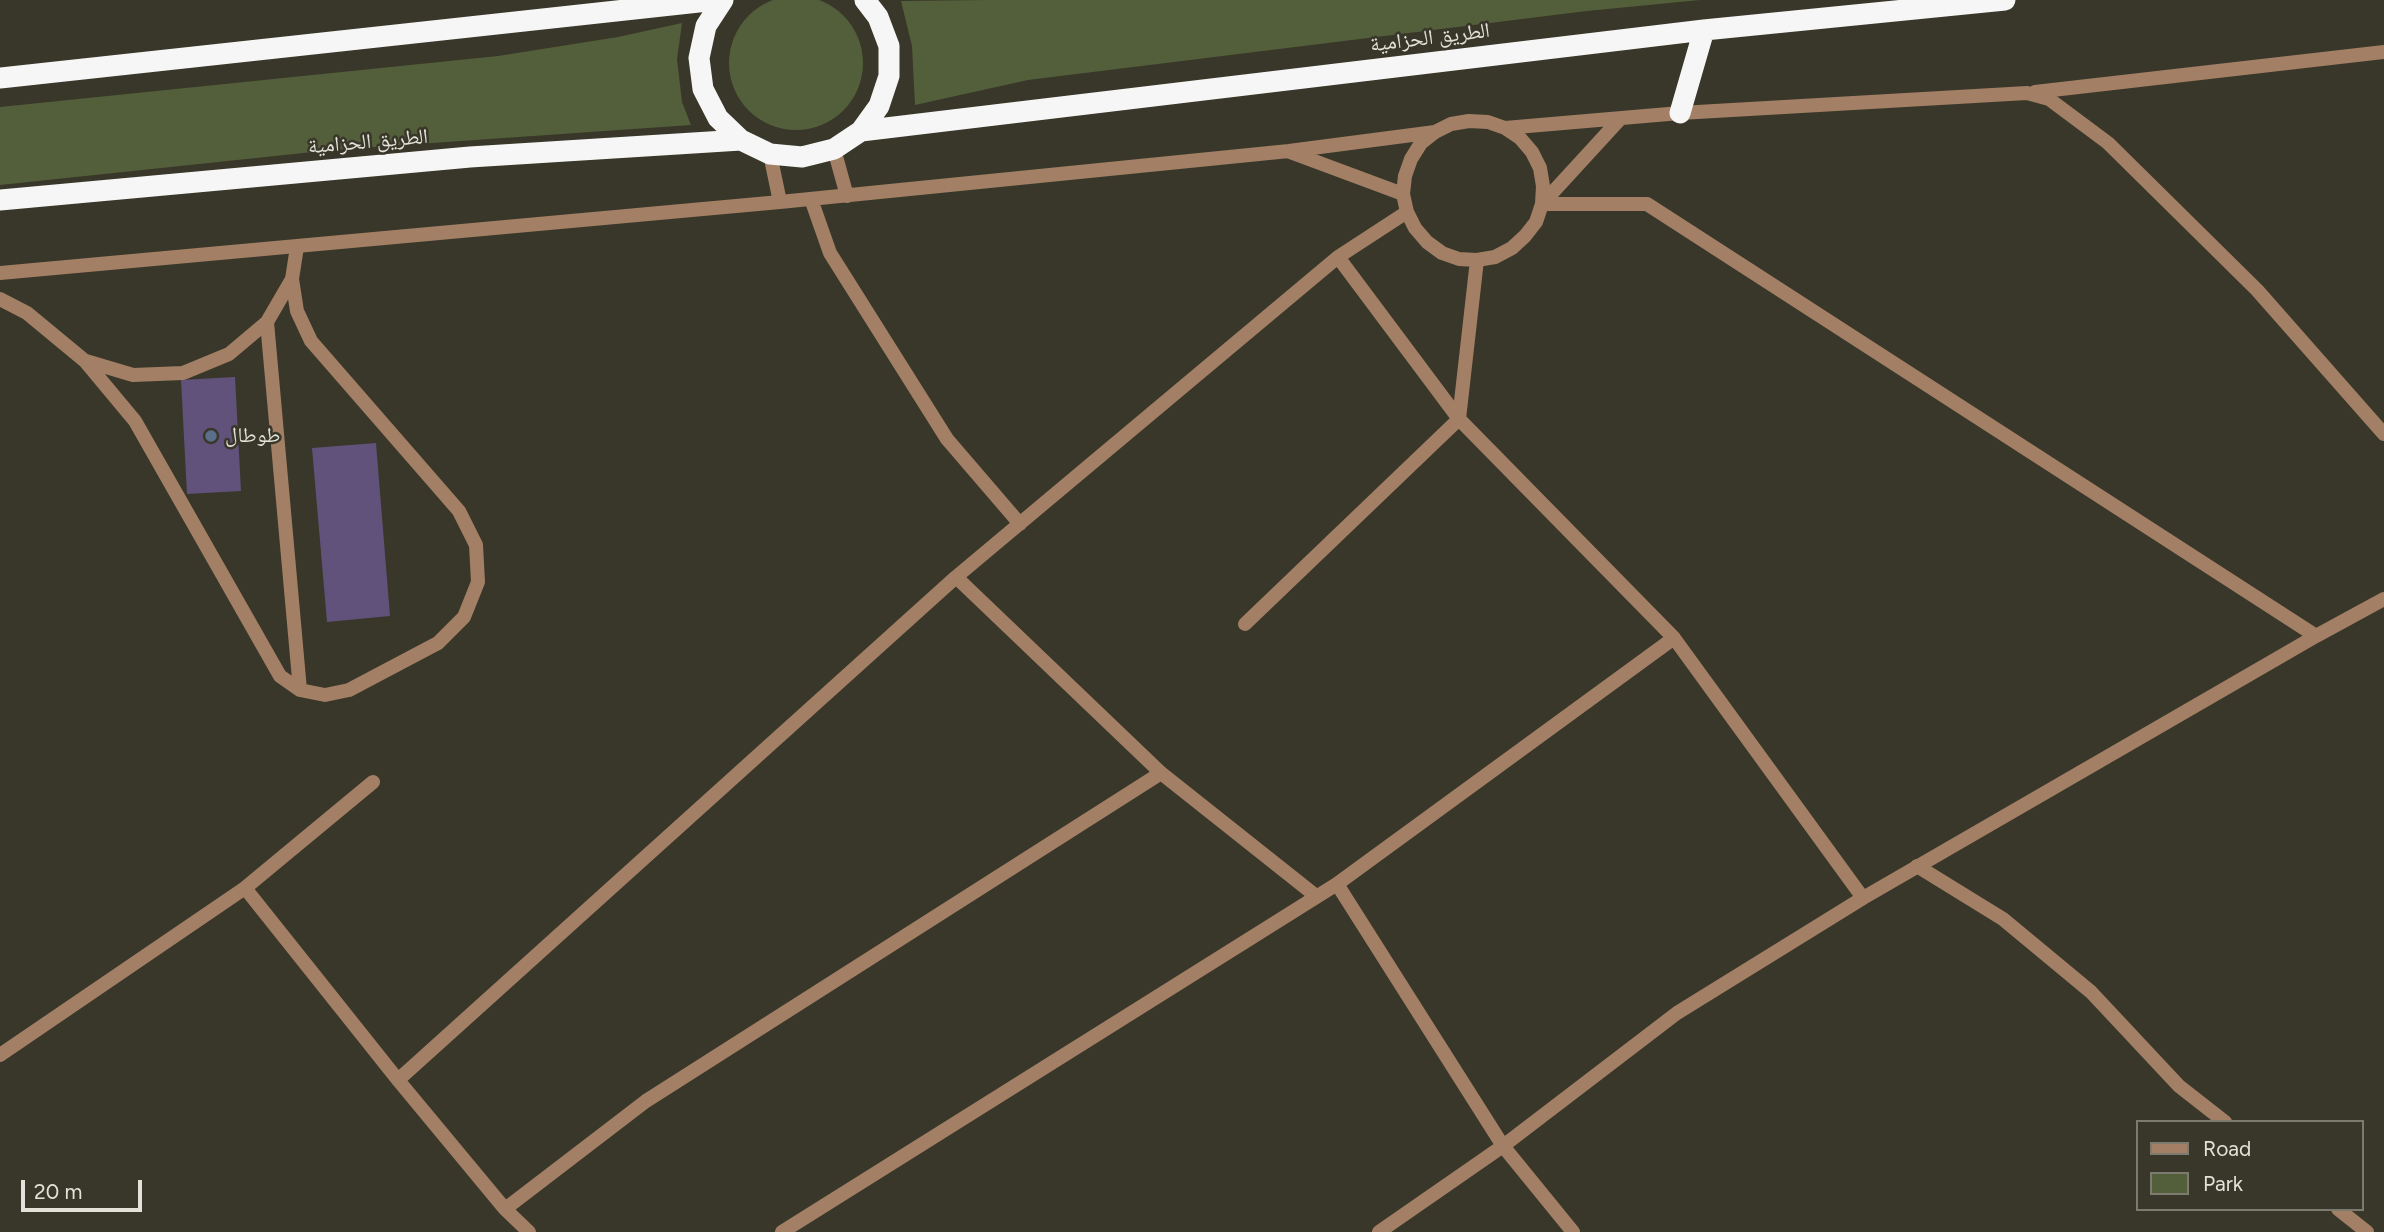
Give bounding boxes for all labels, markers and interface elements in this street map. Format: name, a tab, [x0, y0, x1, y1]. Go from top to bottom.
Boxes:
street label: الطريق الحزامية	[1369, 18, 1491, 58]
street label: الطريق الحزامية	[307, 124, 429, 160]
place label: طوطال	[225, 423, 280, 449]
marker: طوطال	[203, 428, 219, 444]
legend	[2136, 1120, 2363, 1211]
text: Road	[2203, 1136, 2251, 1161]
scale bar	[24, 1166, 145, 1210]
text: Park	[2203, 1171, 2243, 1196]
text: 20 m	[34, 1179, 82, 1204]

